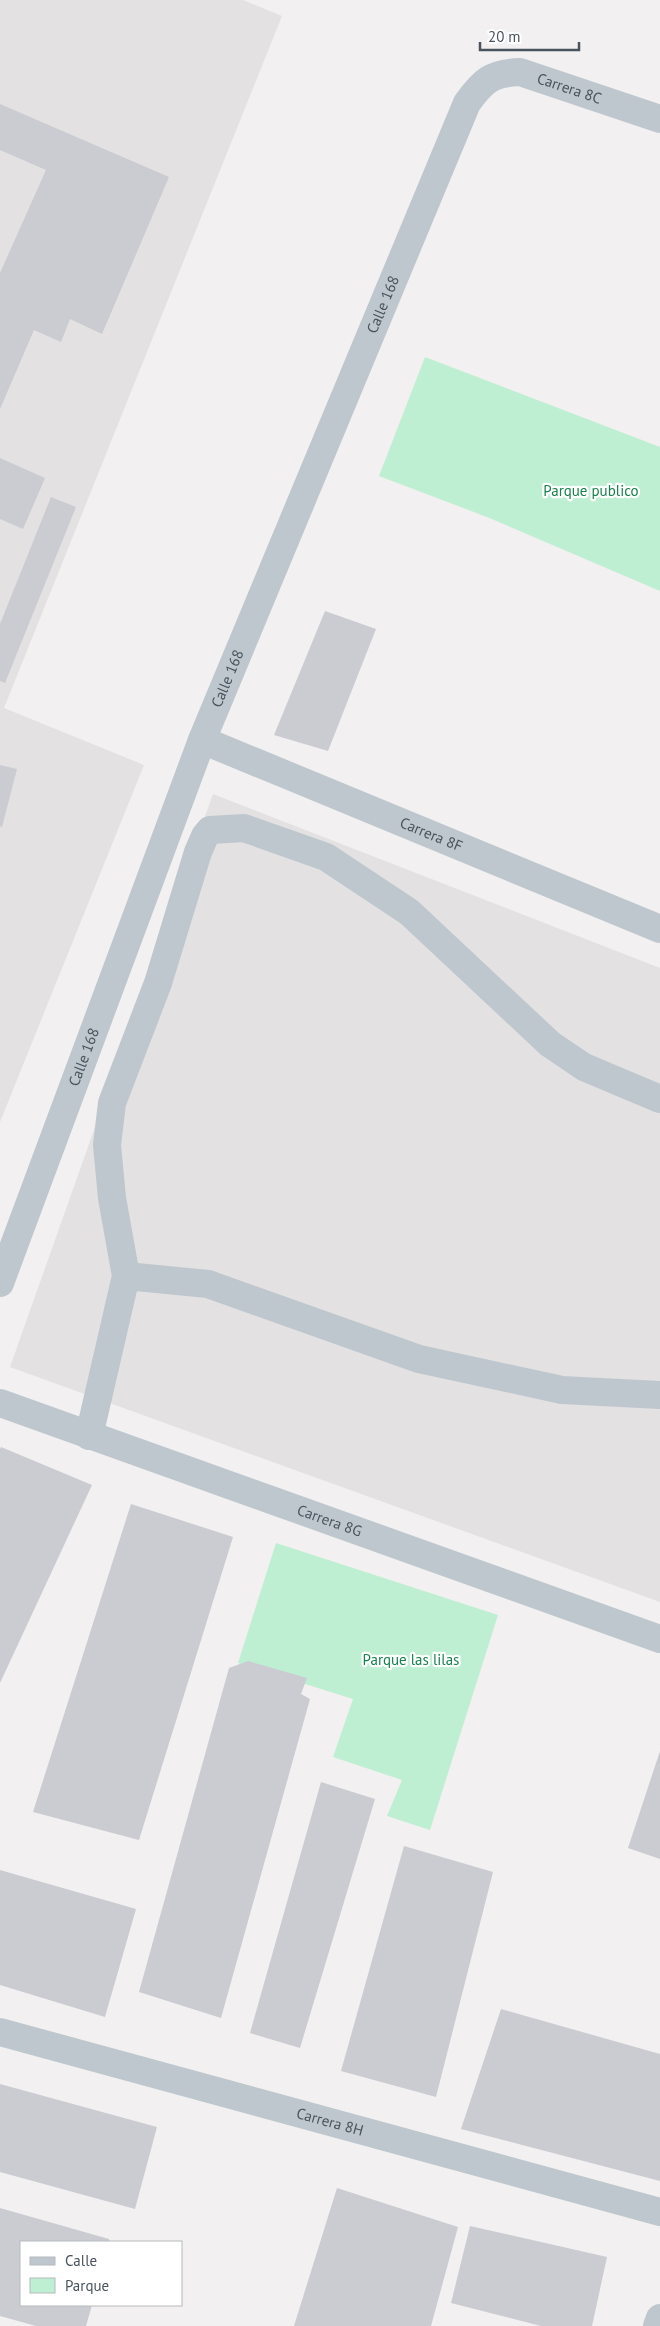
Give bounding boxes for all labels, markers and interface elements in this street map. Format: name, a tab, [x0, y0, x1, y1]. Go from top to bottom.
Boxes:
scale bar	[480, 20, 579, 52]
text: 20 m	[488, 27, 521, 46]
street label: Carrera 8C	[535, 68, 604, 108]
street label: Calle 168	[362, 273, 403, 336]
park label: Parque publico	[543, 481, 639, 500]
street label: Calle 168	[207, 647, 248, 710]
street label: Carrera 8F	[397, 813, 466, 856]
street label: Calle 168	[64, 1025, 103, 1089]
street label: Carrera 8G	[295, 1500, 365, 1541]
park label: Parque las lilas	[363, 1650, 459, 1669]
street label: Carrera 8H	[295, 2103, 366, 2140]
legend	[20, 2241, 182, 2306]
text: Calle	[65, 2251, 97, 2270]
text: Parque	[65, 2276, 109, 2295]

